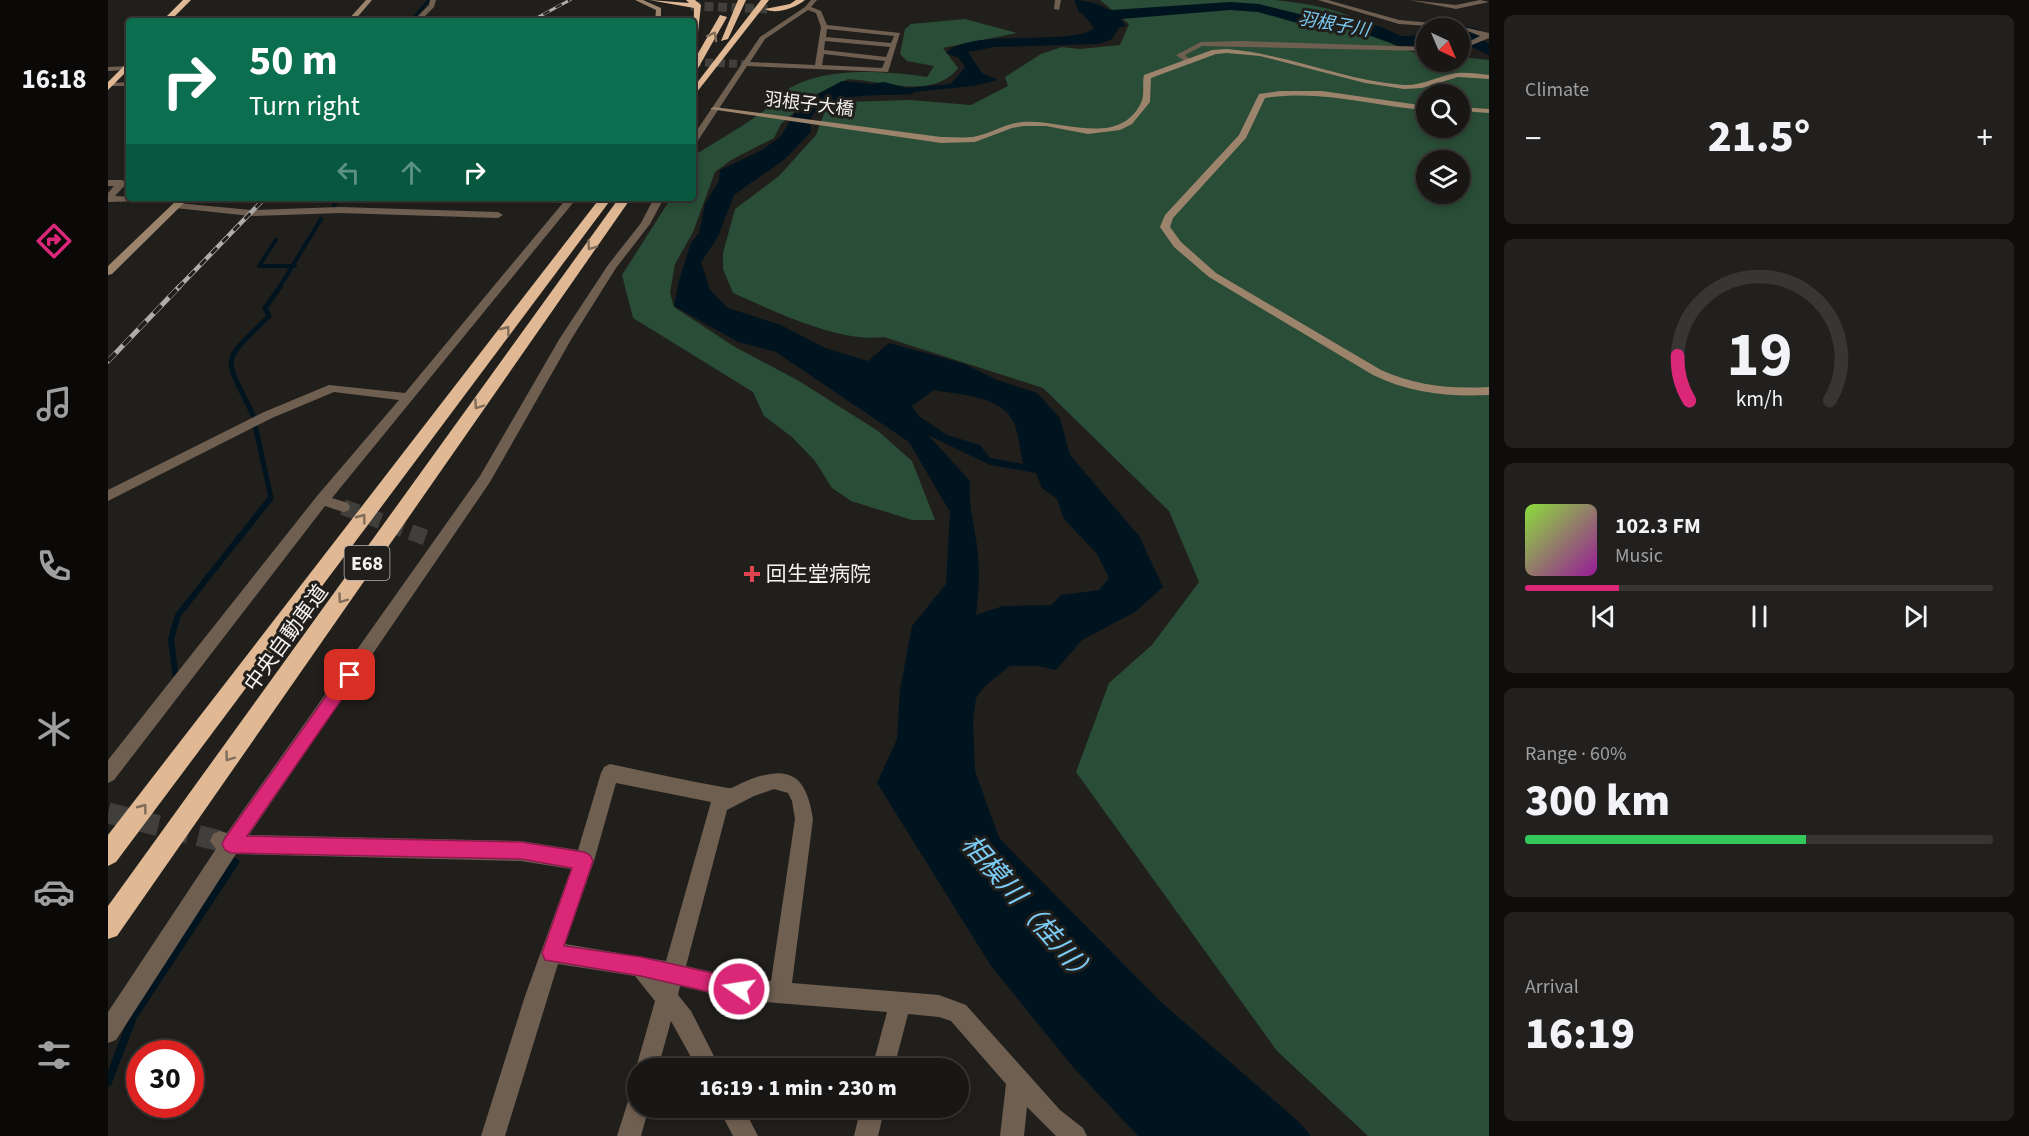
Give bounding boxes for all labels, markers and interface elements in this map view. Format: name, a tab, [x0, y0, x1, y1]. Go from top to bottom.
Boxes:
water label: 羽根子川	[1296, 6, 1374, 43]
north arrow	[1416, 18, 1470, 72]
map controls	[1416, 18, 1470, 204]
text: 50 m	[249, 31, 338, 91]
one-way arrow	[706, 31, 717, 42]
icon: right	[150, 42, 228, 120]
text: 16:18	[21, 60, 87, 99]
text: Climate	[1525, 76, 1589, 104]
button: search	[1416, 84, 1470, 138]
text: Turn right	[249, 87, 360, 126]
street label: 羽根子大橋	[763, 87, 855, 122]
text: 21.5°	[1708, 105, 1810, 169]
text: −	[1525, 115, 1541, 162]
text: +	[1977, 115, 1993, 162]
button: layers	[1416, 150, 1470, 204]
icon: left	[332, 156, 365, 189]
icon: ahead	[395, 156, 428, 189]
icon: right	[458, 156, 491, 189]
icon: directions	[33, 220, 75, 262]
one-way arrow	[587, 239, 598, 250]
text: 19	[1726, 311, 1792, 400]
one-way arrow	[499, 326, 510, 337]
icon: music	[33, 383, 75, 425]
text: km/h	[1735, 384, 1783, 415]
one-way arrow	[474, 398, 485, 409]
text: 102.3 FM	[1615, 510, 1701, 542]
one-way arrow	[355, 514, 366, 525]
text: Music	[1615, 542, 1663, 570]
icon: phone	[33, 545, 75, 587]
road number: E68	[344, 546, 390, 580]
place label: 回生堂病院	[766, 559, 871, 589]
marker: 回生堂病院	[743, 565, 761, 583]
street label: 中央自動車道	[237, 578, 335, 698]
one-way arrow	[338, 592, 349, 603]
icon: previous	[1587, 600, 1620, 633]
icon: pause	[1743, 600, 1776, 633]
icon: next	[1899, 600, 1932, 633]
pin	[324, 649, 375, 700]
icon: arrive	[333, 658, 366, 691]
icon: climate	[33, 708, 75, 750]
text: Range · 60%	[1525, 740, 1626, 768]
one-way arrow	[225, 751, 236, 762]
text: 300 km	[1525, 769, 1670, 833]
one-way arrow	[136, 803, 147, 814]
water label: 相模川（桂川）	[952, 826, 1105, 994]
icon: car	[33, 871, 75, 913]
position arrow	[707, 957, 771, 1021]
text: Arrival	[1525, 973, 1579, 1001]
text: 16:19	[1525, 1002, 1635, 1066]
icon: filters	[33, 1034, 75, 1076]
speed limit sign: 30	[126, 1040, 204, 1118]
text: 16:19 · 1 min · 230 m	[699, 1072, 897, 1104]

